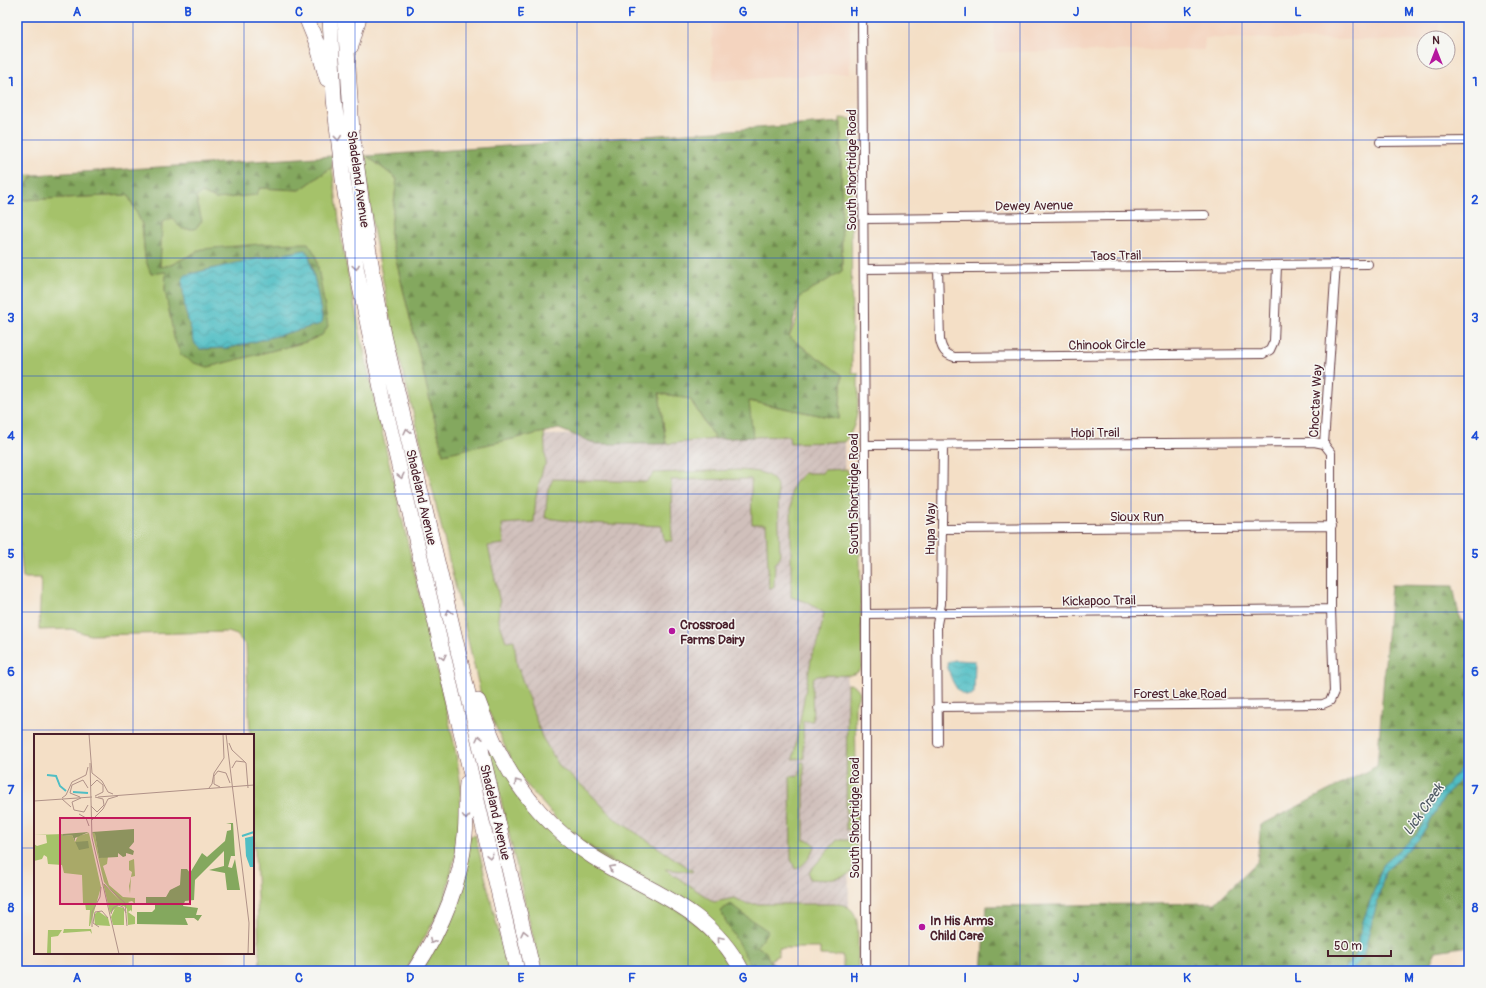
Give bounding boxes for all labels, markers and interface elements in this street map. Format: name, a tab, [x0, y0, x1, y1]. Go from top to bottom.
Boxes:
text: A	[73, 4, 82, 20]
text: B	[184, 4, 192, 20]
text: C	[295, 4, 303, 20]
text: D	[406, 4, 414, 20]
text: E	[518, 4, 525, 20]
text: F	[628, 4, 636, 20]
text: G	[739, 4, 748, 20]
text: H	[850, 4, 858, 20]
text: I	[963, 4, 967, 20]
text: J	[1073, 4, 1079, 20]
text: K	[1183, 4, 1191, 20]
text: L	[1294, 4, 1302, 20]
text: M	[1404, 4, 1414, 20]
north arrow	[1416, 30, 1456, 70]
text: N	[1432, 34, 1440, 47]
text: 1	[8, 74, 14, 90]
text: 1	[1472, 74, 1478, 90]
street label: South Shortridge Road	[844, 109, 860, 231]
street label: Shadeland Avenue	[343, 130, 373, 229]
one-way arrow	[334, 135, 343, 141]
text: 2	[7, 192, 15, 208]
text: 2	[1471, 192, 1479, 208]
street label: Dewey Avenue	[995, 197, 1074, 215]
street label: Taos Trail	[1090, 248, 1142, 264]
one-way arrow	[351, 264, 360, 270]
text: 3	[7, 310, 15, 326]
text: 3	[1471, 310, 1479, 326]
street label: Chinook Circle	[1068, 336, 1146, 354]
street label: Choctaw Way	[1306, 364, 1326, 438]
street label: Hopi Trail	[1070, 425, 1120, 441]
one-way arrow	[403, 427, 411, 434]
text: 4	[7, 428, 15, 444]
text: 4	[1471, 428, 1479, 444]
street label: South Shortridge Road	[846, 433, 862, 555]
street label: Shadeland Avenue	[402, 448, 440, 547]
one-way arrow	[397, 473, 405, 479]
street label: Hupa Way	[923, 502, 939, 555]
street label: Sioux Run	[1110, 509, 1164, 525]
text: 5	[7, 546, 15, 562]
text: 5	[1471, 546, 1479, 562]
street label: Kickapoo Trail	[1062, 592, 1136, 610]
one-way arrow	[446, 609, 454, 615]
place label: Crossroad Farms Dairy	[680, 617, 745, 648]
marker: Crossroad Farms Dairy	[667, 626, 677, 636]
one-way arrow	[439, 654, 447, 660]
text: 6	[7, 664, 15, 680]
text: 6	[1471, 664, 1479, 680]
street label: Forest Lake Road	[1133, 686, 1227, 702]
inset map	[34, 734, 254, 954]
one-way arrow	[475, 735, 483, 741]
street label: South Shortridge Road	[847, 757, 863, 879]
street label: Shadeland Avenue	[476, 763, 514, 862]
one-way arrow	[514, 779, 521, 786]
water label: Lick Creek	[1399, 779, 1448, 838]
text: 7	[8, 782, 15, 798]
text: 7	[1472, 782, 1479, 798]
one-way arrow	[462, 814, 470, 820]
one-way arrow	[485, 853, 494, 860]
one-way arrow	[609, 865, 616, 873]
text: 8	[8, 900, 15, 916]
text: 8	[1472, 900, 1479, 916]
place label: In His Arms Child Care	[930, 913, 993, 944]
marker: In His Arms Child Care	[917, 922, 927, 932]
one-way arrow	[521, 930, 529, 936]
scale bar	[1328, 932, 1391, 958]
one-way arrow	[717, 936, 724, 944]
one-way arrow	[430, 937, 437, 944]
text: 50 m	[1334, 939, 1362, 954]
text: A	[73, 970, 82, 986]
text: B	[184, 970, 192, 986]
text: C	[295, 970, 303, 986]
text: D	[406, 970, 414, 986]
text: E	[518, 970, 525, 986]
text: F	[628, 970, 636, 986]
text: G	[739, 970, 748, 986]
text: H	[850, 970, 858, 986]
text: I	[963, 970, 967, 986]
text: J	[1073, 970, 1079, 986]
text: K	[1183, 970, 1191, 986]
text: L	[1294, 970, 1302, 986]
text: M	[1404, 970, 1414, 986]

